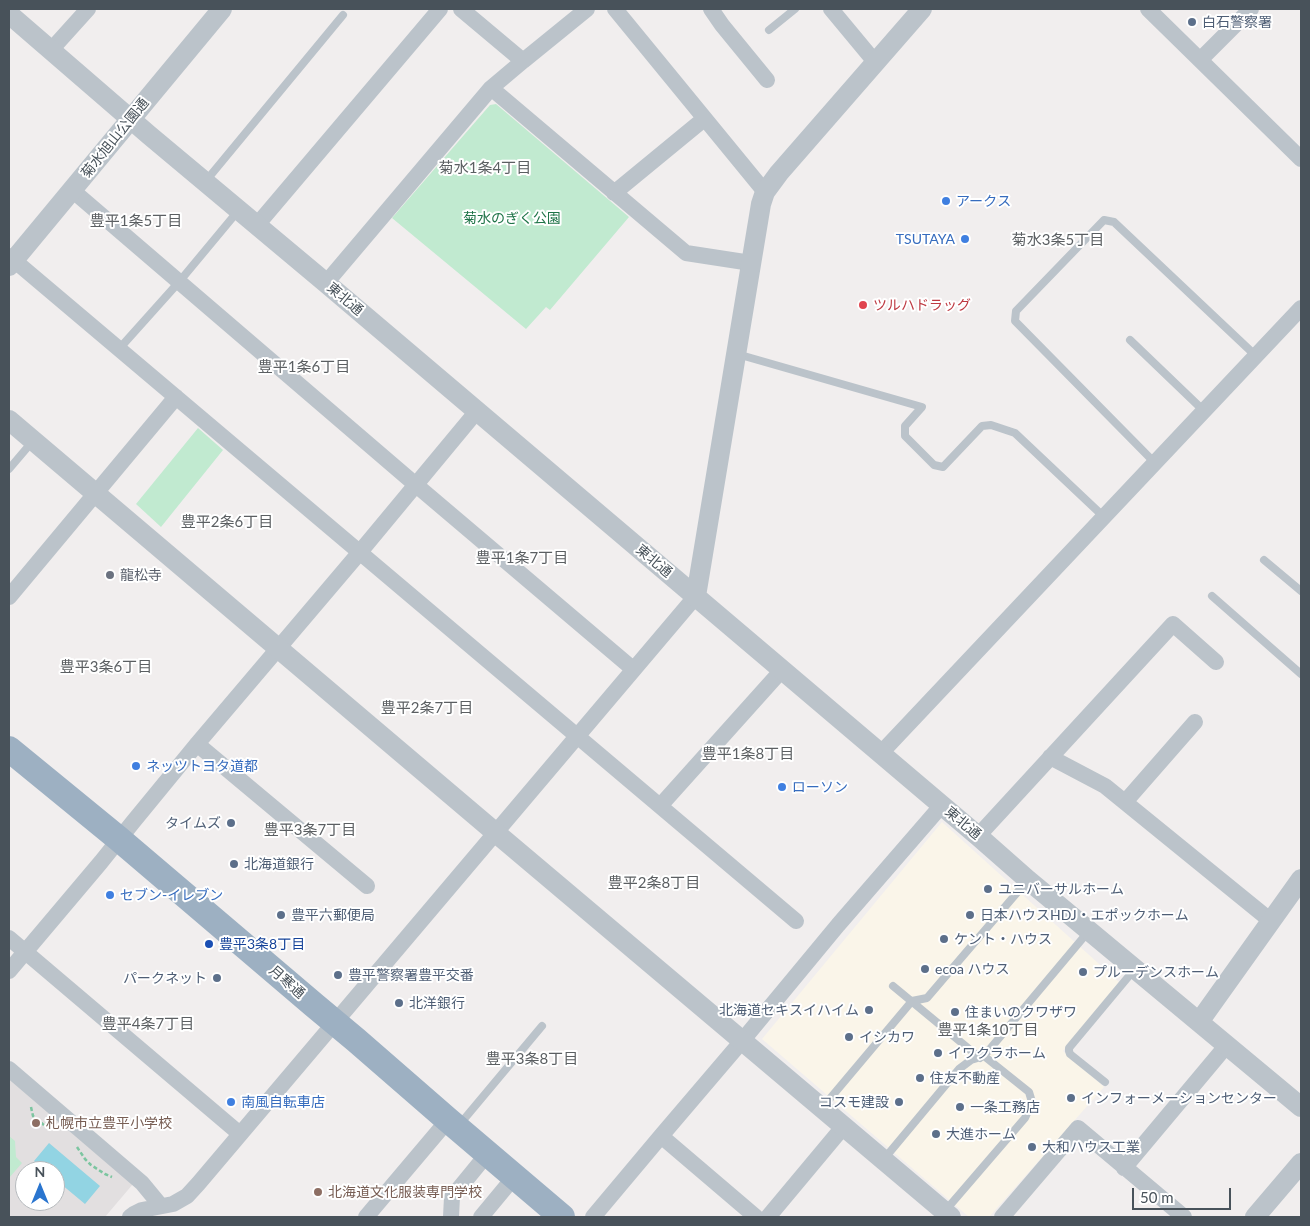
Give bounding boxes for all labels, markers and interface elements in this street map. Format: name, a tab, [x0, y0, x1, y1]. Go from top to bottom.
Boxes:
place label: 白石警察署	[1202, 14, 1272, 30]
marker: 白石警察署	[1186, 16, 1198, 28]
street label: 菊水旭山公園通	[78, 95, 152, 181]
district label: 菊水1条4丁目	[439, 159, 531, 177]
place label: アークス	[956, 193, 1011, 209]
marker: アークス	[940, 195, 952, 207]
park label: 菊水のぎく公園	[463, 210, 561, 226]
district label: 豊平1条5丁目	[90, 212, 182, 230]
place label: TSUTAYA	[896, 231, 955, 247]
district label: 菊水3条5丁目	[1012, 231, 1104, 249]
marker: TSUTAYA	[959, 233, 971, 245]
street label: 東北通	[324, 279, 366, 319]
place label: ツルハドラッグ	[873, 297, 971, 313]
marker: ツルハドラッグ	[857, 299, 869, 311]
district label: 豊平1条6丁目	[258, 358, 350, 376]
district label: 豊平2条6丁目	[181, 513, 273, 531]
street label: 東北通	[633, 541, 675, 581]
district label: 豊平1条7丁目	[476, 549, 568, 567]
place label: 龍松寺	[120, 567, 162, 583]
marker: 龍松寺	[104, 569, 116, 581]
district label: 豊平3条6丁目	[60, 658, 152, 676]
district label: 豊平2条7丁目	[381, 699, 473, 717]
district label: 豊平1条8丁目	[702, 745, 794, 763]
place label: ネッツトヨタ道都	[146, 758, 258, 774]
marker: ネッツトヨタ道都	[130, 760, 142, 772]
place label: ローソン	[792, 779, 848, 795]
marker: ローソン	[776, 781, 788, 793]
street label: 東北通	[942, 803, 984, 843]
place label: タイムズ	[165, 815, 221, 831]
marker: タイムズ	[225, 817, 237, 829]
district label: 豊平3条7丁目	[264, 821, 356, 839]
place label: 北海道銀行	[244, 856, 314, 872]
marker: 北海道銀行	[228, 858, 240, 870]
district label: 豊平2条8丁目	[608, 874, 700, 892]
place label: ユニバーサルホーム	[998, 881, 1124, 897]
marker: ユニバーサルホーム	[982, 883, 994, 895]
place label: セブン-イレブン	[120, 887, 223, 903]
marker: セブン-イレブン	[104, 889, 116, 901]
place label: 豊平六郵便局	[291, 907, 375, 923]
place label: 日本ハウスHDJ・エポックホーム	[980, 907, 1189, 923]
marker: 豊平六郵便局	[275, 909, 287, 921]
marker: 日本ハウスHDJ・エポックホーム	[964, 909, 976, 921]
place label: ケント・ハウス	[954, 931, 1052, 947]
marker: ケント・ハウス	[938, 933, 950, 945]
place label: 豊平3条8丁目	[219, 936, 305, 952]
marker: 豊平3条8丁目	[203, 938, 215, 950]
place label: ecoa ハウス	[935, 961, 1009, 977]
street label: 月寒通	[266, 962, 308, 1002]
marker: ecoa ハウス	[919, 963, 931, 975]
place label: プルーデンスホーム	[1093, 964, 1219, 980]
marker: プルーデンスホーム	[1077, 966, 1089, 978]
place label: 豊平警察署豊平交番	[348, 967, 474, 983]
marker: 豊平警察署豊平交番	[332, 969, 344, 981]
place label: パークネット	[123, 970, 207, 986]
marker: パークネット	[211, 972, 223, 984]
place label: 北洋銀行	[409, 995, 465, 1011]
marker: 北洋銀行	[393, 997, 405, 1009]
place label: 北海道セキスイハイム	[719, 1002, 859, 1018]
marker: 北海道セキスイハイム	[863, 1004, 875, 1016]
place label: 住まいのクワザワ	[965, 1004, 1077, 1020]
marker: 住まいのクワザワ	[949, 1006, 961, 1018]
district label: 豊平4条7丁目	[102, 1015, 194, 1033]
district label: 豊平1条10丁目	[937, 1021, 1039, 1039]
place label: イシカワ	[859, 1029, 915, 1045]
marker: イシカワ	[843, 1031, 855, 1043]
place label: イワクラホーム	[948, 1045, 1046, 1061]
marker: イワクラホーム	[932, 1047, 944, 1059]
district label: 豊平3条8丁目	[486, 1050, 578, 1068]
place label: 住友不動産	[930, 1070, 1000, 1086]
marker: 住友不動産	[914, 1072, 926, 1084]
place label: インフォーメーションセンター	[1081, 1090, 1277, 1106]
marker: インフォーメーションセンター	[1065, 1092, 1077, 1104]
place label: 南風自転車店	[241, 1094, 325, 1110]
place label: コスモ建設	[819, 1094, 889, 1110]
marker: 南風自転車店	[225, 1096, 237, 1108]
marker: コスモ建設	[893, 1096, 905, 1108]
place label: 一条工務店	[970, 1099, 1040, 1115]
marker: 一条工務店	[954, 1101, 966, 1113]
place label: 札幌市立豊平小学校	[46, 1115, 172, 1131]
marker: 札幌市立豊平小学校	[30, 1117, 42, 1129]
place label: 大進ホーム	[946, 1126, 1016, 1142]
marker: 大進ホーム	[930, 1128, 942, 1140]
place label: 大和ハウス工業	[1042, 1139, 1140, 1155]
marker: 大和ハウス工業	[1026, 1141, 1038, 1153]
north arrow	[15, 1161, 65, 1211]
text: N	[35, 1163, 45, 1180]
scale bar	[1135, 1178, 1234, 1210]
place label: 北海道文化服装専門学校	[328, 1184, 482, 1200]
marker: 北海道文化服装専門学校	[312, 1186, 324, 1198]
text: 50 m	[1140, 1188, 1174, 1206]

